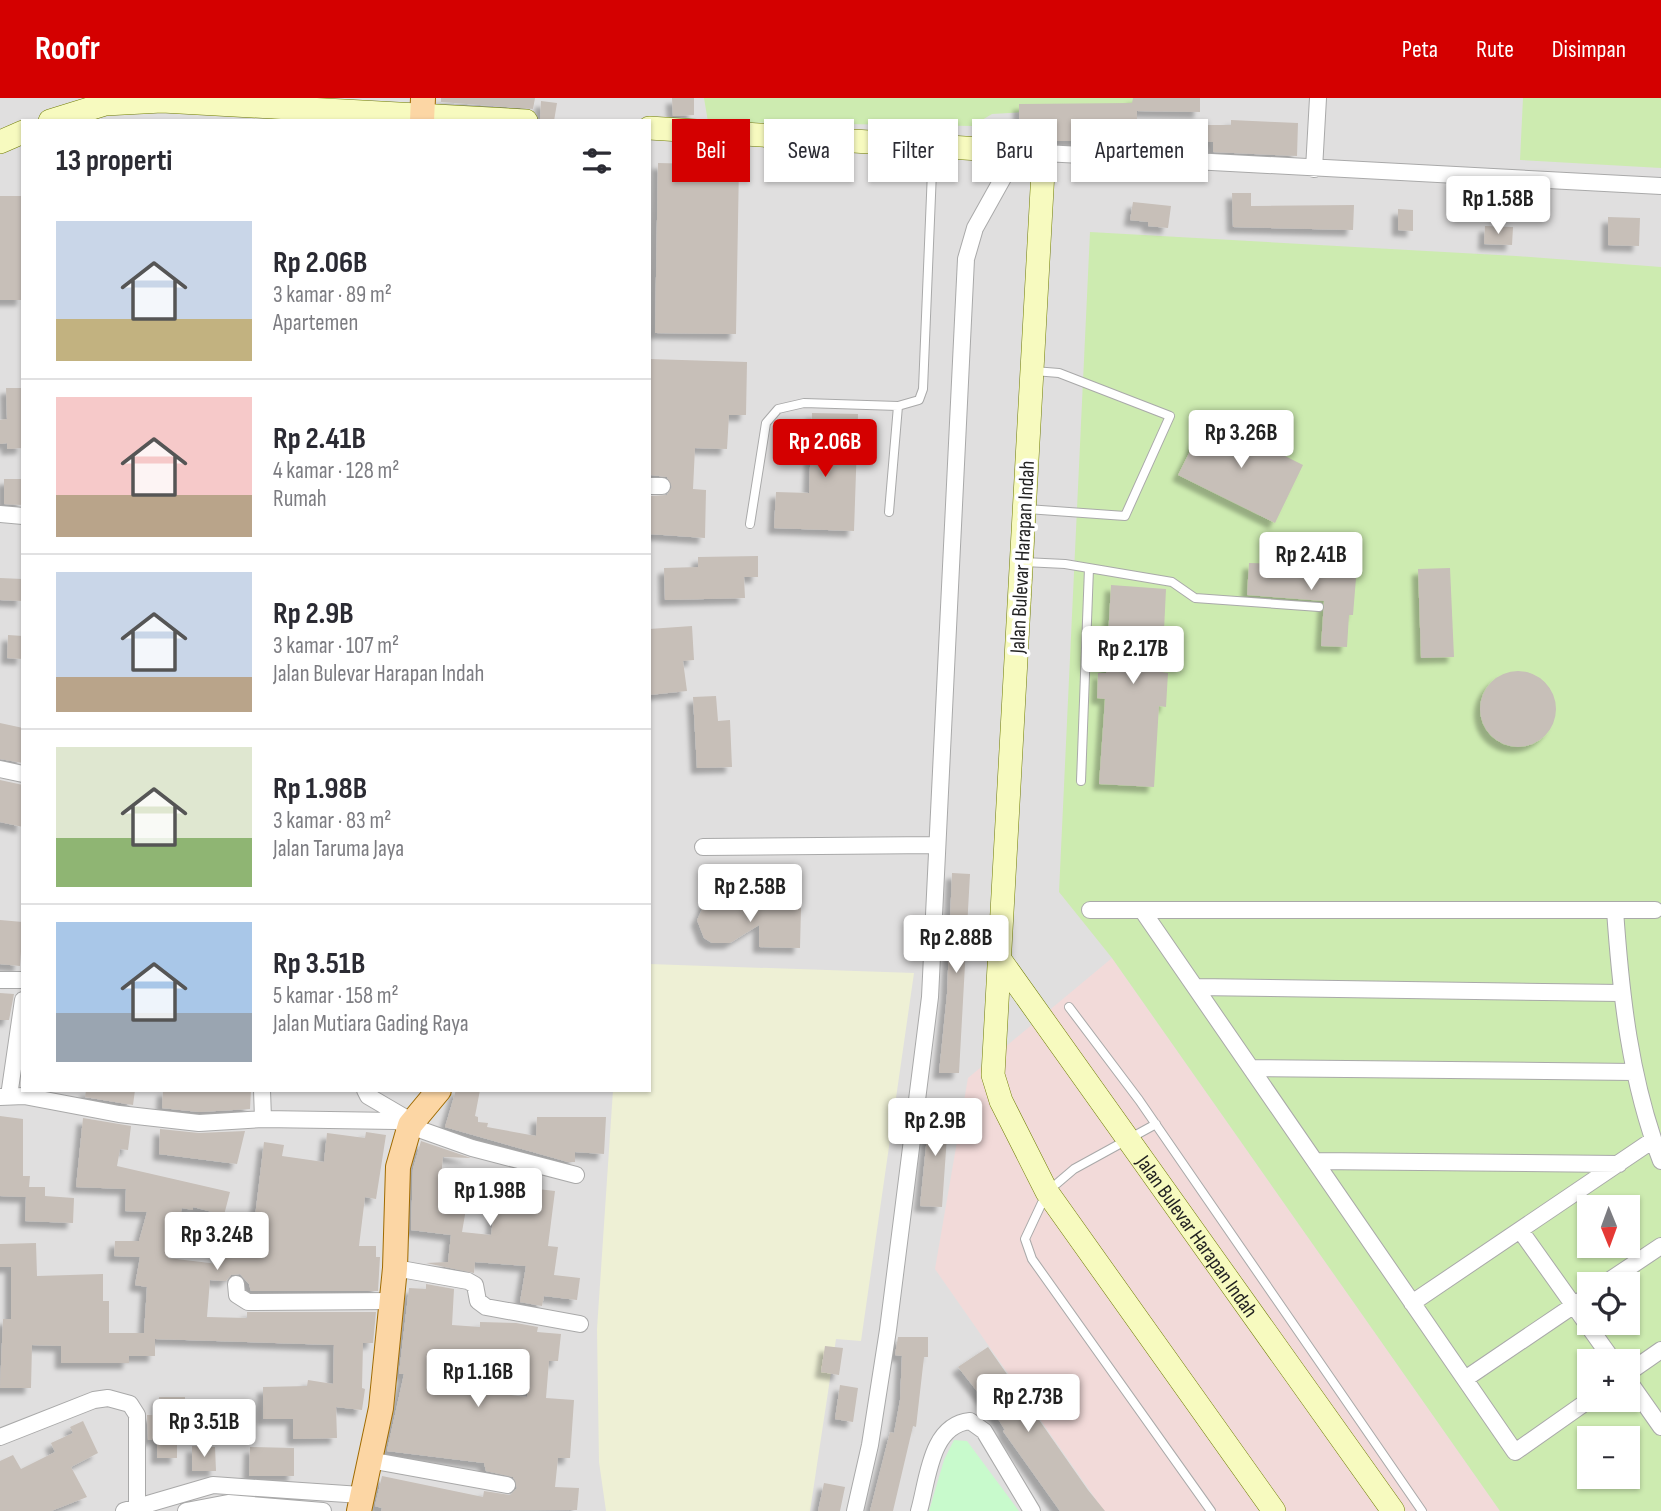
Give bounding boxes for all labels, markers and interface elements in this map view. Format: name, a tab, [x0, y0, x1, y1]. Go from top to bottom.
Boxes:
text: Roofr	[35, 29, 100, 69]
text: Peta	[1402, 35, 1438, 64]
text: Rute	[1476, 35, 1514, 64]
text: Disimpan	[1552, 35, 1626, 64]
chip: Beli	[672, 119, 750, 182]
chip: Sewa	[764, 119, 854, 182]
chip: Filter	[868, 119, 958, 182]
chip: Baru	[972, 119, 1057, 182]
chip: Apartemen	[1071, 119, 1208, 182]
icon: filters	[578, 142, 616, 180]
text: 13 properti	[56, 143, 172, 179]
pin: Rp 1.58B	[1426, 176, 1570, 236]
text: Rp 1.58B	[1462, 185, 1534, 213]
text: Rp 2.06B	[273, 245, 367, 281]
icon: home	[112, 249, 196, 333]
text: 3 kamar · 89 m²	[273, 281, 392, 309]
text: Apartemen	[273, 309, 358, 337]
pin: Rp 3.26B	[1169, 410, 1313, 470]
text: Rp 3.26B	[1205, 419, 1277, 447]
pin: Rp 2.06B	[753, 420, 897, 479]
text: Rp 2.41B	[273, 421, 366, 457]
icon: home	[112, 425, 196, 509]
text: Rp 2.06B	[789, 428, 861, 456]
text: 4 kamar · 128 m²	[273, 457, 399, 485]
street label: Jalan Bulevar Harapan Indah	[1005, 460, 1040, 655]
text: Rumah	[273, 485, 327, 513]
pin: Rp 2.41B	[1239, 532, 1383, 592]
text: Rp 2.41B	[1275, 541, 1347, 569]
text: Rp 2.9B	[273, 596, 353, 632]
icon: home	[112, 600, 196, 684]
pin: Rp 2.17B	[1061, 626, 1205, 686]
text: 3 kamar · 107 m²	[273, 632, 399, 660]
text: Rp 2.17B	[1098, 635, 1168, 663]
text: Jalan Bulevar Harapan Indah	[273, 660, 484, 688]
text: Rp 1.98B	[273, 771, 367, 807]
icon: home	[112, 775, 196, 859]
text: 3 kamar · 83 m²	[273, 807, 391, 835]
text: Jalan Taruma Jaya	[273, 835, 404, 863]
pin: Rp 2.58B	[678, 864, 822, 924]
text: Rp 2.58B	[714, 873, 786, 901]
pin: Rp 2.88B	[884, 916, 1028, 975]
text: Rp 2.88B	[920, 924, 992, 952]
text: Rp 3.51B	[273, 946, 365, 982]
icon: home	[112, 950, 196, 1034]
text: 5 kamar · 158 m²	[273, 982, 399, 1010]
text: Jalan Mutiara Gading Raya	[273, 1010, 469, 1038]
pin: Rp 2.9B	[870, 1098, 1000, 1158]
text: Rp 2.9B	[904, 1107, 966, 1135]
street label: Jalan Bulevar Harapan Indah	[1130, 1150, 1263, 1322]
pin: Rp 1.98B	[418, 1168, 562, 1228]
text: Rp 1.98B	[454, 1177, 526, 1205]
north arrow	[1577, 1195, 1640, 1258]
map controls	[1577, 1195, 1640, 1489]
pin: Rp 3.24B	[145, 1212, 289, 1272]
text: Rp 3.24B	[181, 1221, 253, 1249]
button: locate	[1577, 1272, 1640, 1335]
button: +	[1577, 1349, 1640, 1412]
pin: Rp 1.16B	[406, 1350, 550, 1409]
text: Rp 1.16B	[443, 1358, 513, 1386]
pin: Rp 2.73B	[956, 1374, 1100, 1434]
text: Rp 2.73B	[993, 1383, 1063, 1411]
pin: Rp 3.51B	[132, 1400, 276, 1459]
text: Rp 3.51B	[169, 1408, 239, 1436]
button: −	[1577, 1426, 1640, 1489]

